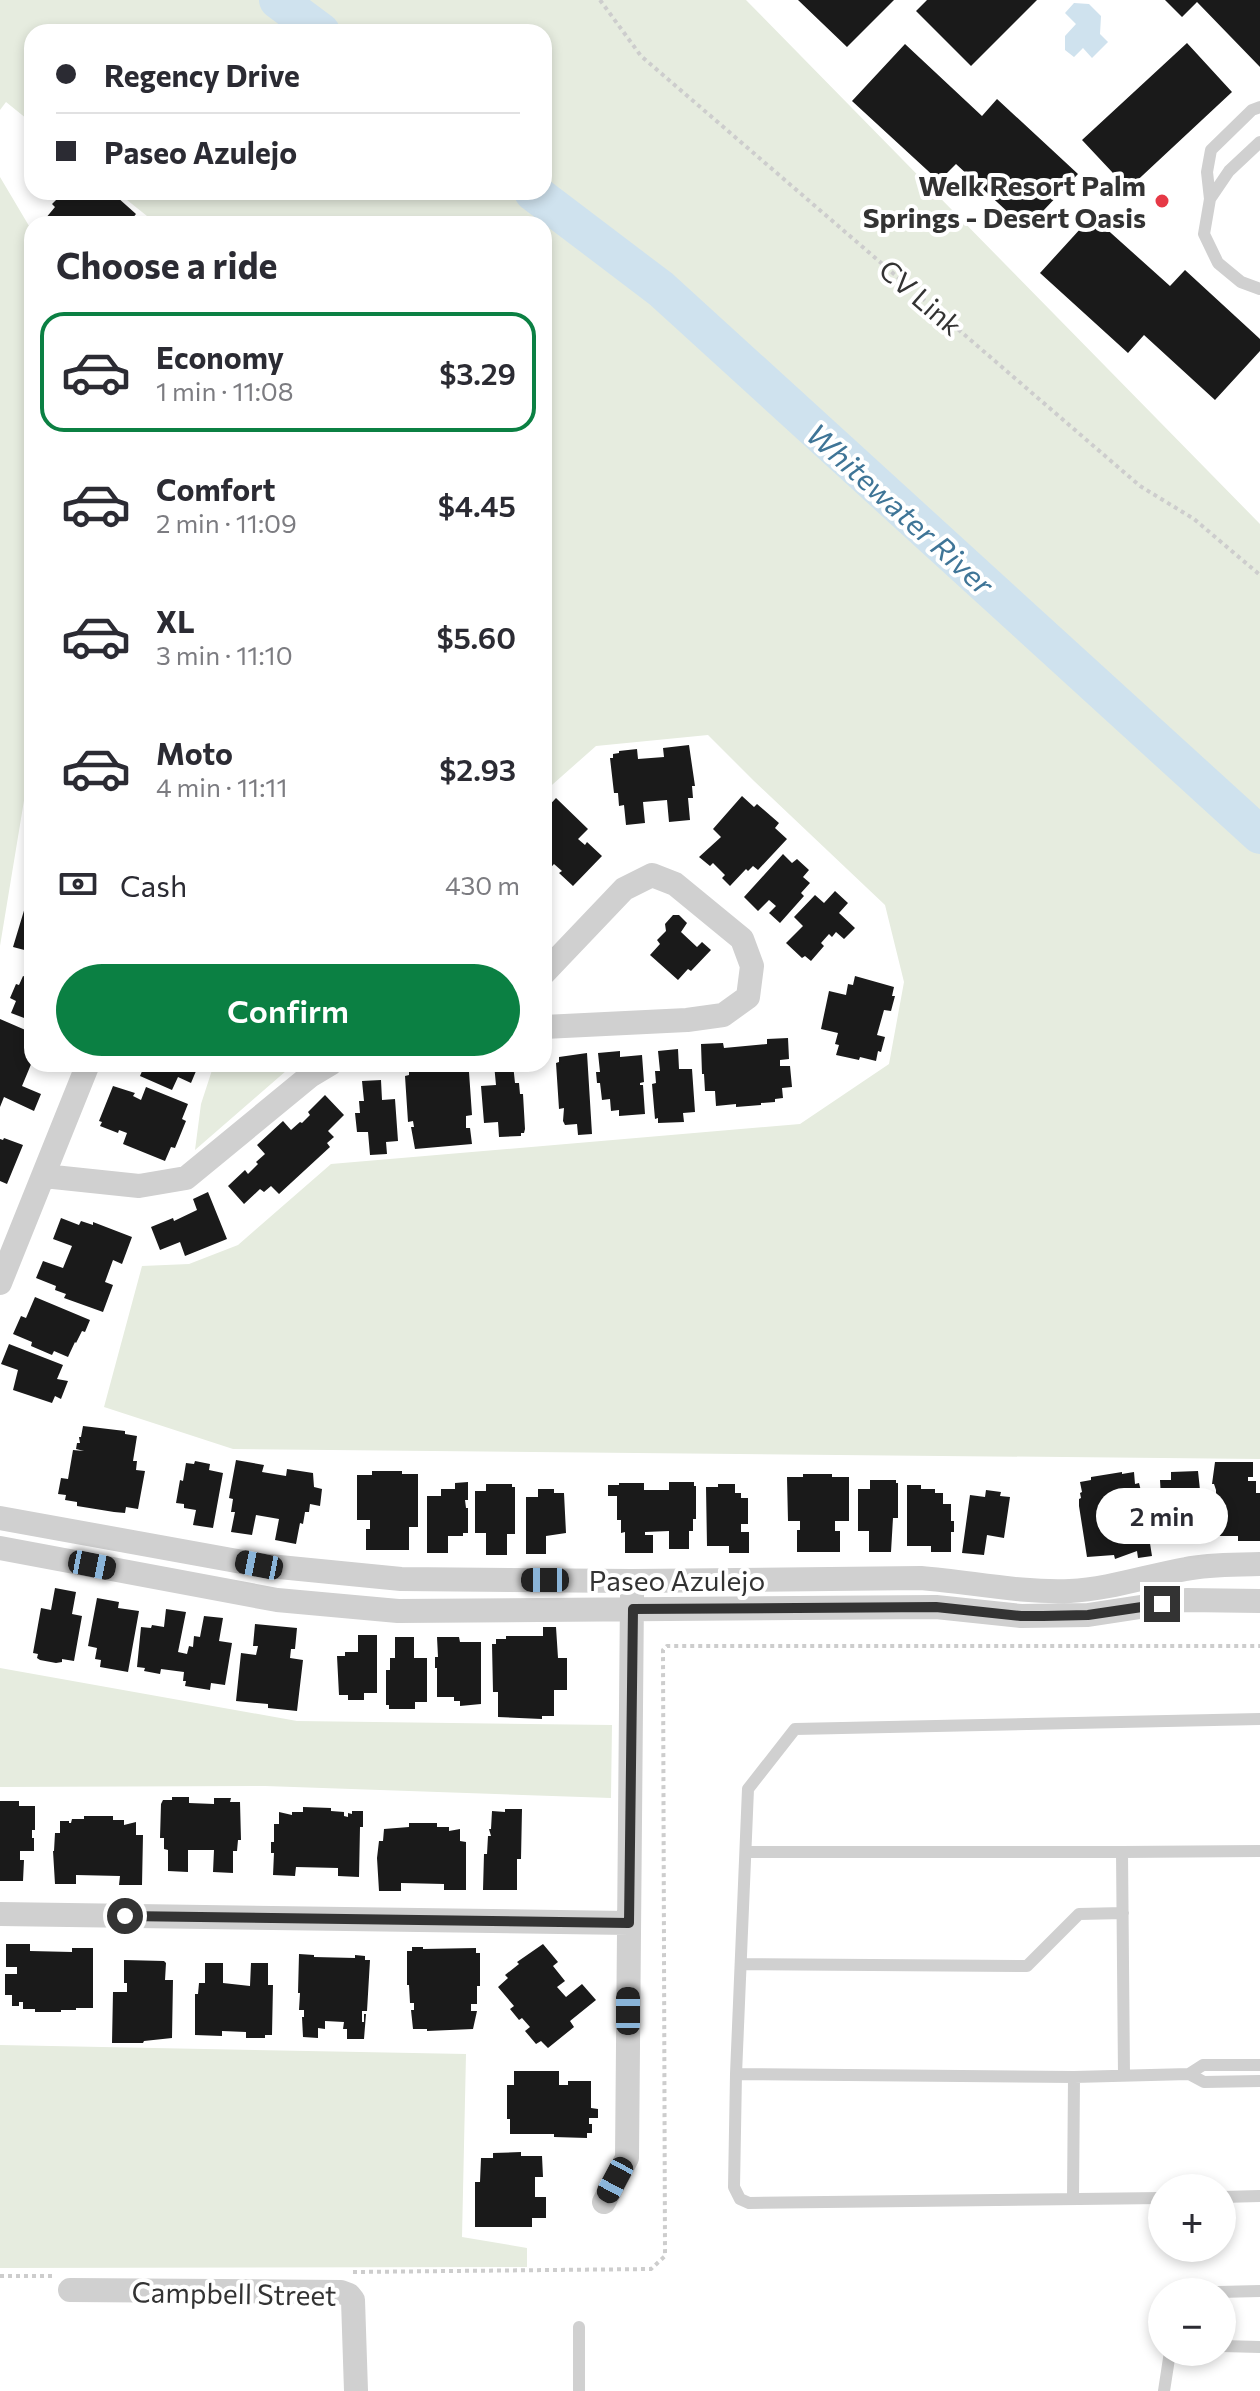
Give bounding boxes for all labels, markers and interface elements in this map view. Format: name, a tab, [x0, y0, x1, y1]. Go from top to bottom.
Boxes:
text: Regency Drive	[104, 56, 300, 93]
text: Paseo Azulejo	[104, 133, 297, 170]
place label: Welk Resort Palm Springs - Desert Oasis	[863, 168, 1146, 234]
marker: Welk Resort Palm Springs - Desert Oasis	[1153, 192, 1171, 210]
text: Choose a ride	[56, 242, 277, 286]
street label: CV Link	[873, 252, 969, 342]
icon: car	[60, 336, 132, 408]
text: Economy	[156, 338, 284, 375]
text: $3.29	[439, 354, 516, 391]
text: 1 min · 11:08	[156, 375, 294, 406]
water label: Whitewater River	[800, 414, 1003, 602]
icon: car	[60, 468, 132, 540]
text: Comfort	[156, 470, 275, 507]
text: $4.45	[438, 486, 516, 523]
text: 2 min · 11:09	[156, 507, 297, 538]
icon: car	[60, 600, 132, 672]
text: XL	[156, 602, 195, 639]
text: $5.60	[437, 618, 516, 655]
text: 3 min · 11:10	[156, 639, 293, 670]
icon: car	[60, 732, 132, 804]
text: Moto	[156, 734, 233, 771]
text: $2.93	[439, 750, 516, 787]
text: 4 min · 11:11	[156, 771, 288, 802]
icon: cash	[56, 862, 100, 906]
text: Cash	[120, 866, 187, 903]
text: 430 m	[445, 869, 520, 900]
button: Confirm	[56, 964, 520, 1056]
callout: 2 min	[1096, 1488, 1228, 1544]
text: 2 min	[1130, 1500, 1194, 1531]
car	[66, 1549, 118, 1581]
car	[233, 1549, 285, 1581]
street label: Paseo Azulejo	[589, 1563, 765, 1597]
car	[521, 1568, 569, 1592]
route end	[1144, 1586, 1180, 1622]
route start	[107, 1898, 143, 1934]
car	[616, 1987, 640, 2035]
car	[593, 2153, 637, 2207]
map controls	[1148, 2174, 1236, 2366]
button: +	[1148, 2174, 1236, 2262]
street label: Campbell Street	[131, 2274, 337, 2312]
button: −	[1148, 2278, 1236, 2366]

